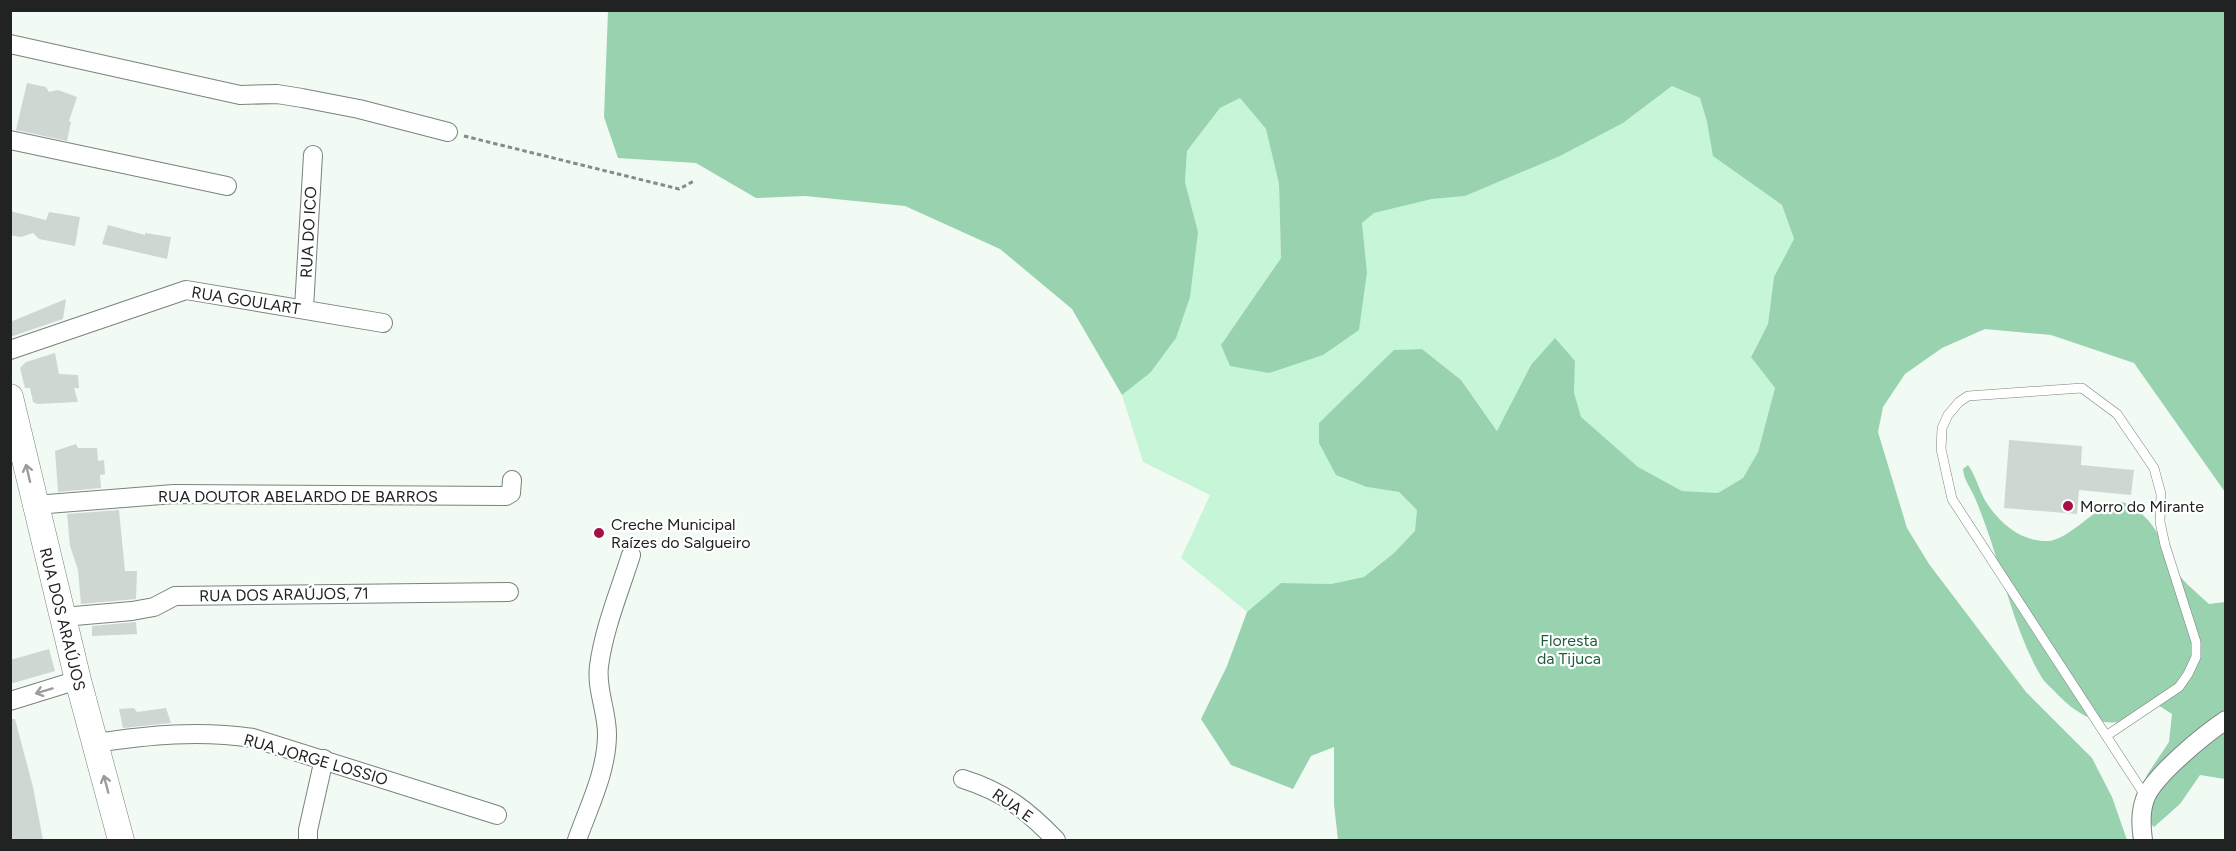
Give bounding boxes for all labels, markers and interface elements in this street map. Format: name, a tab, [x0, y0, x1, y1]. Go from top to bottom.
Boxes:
street label: RUA DO ICO	[297, 186, 320, 278]
street label: RUA GOULART	[190, 283, 302, 319]
one-way arrow	[21, 463, 33, 482]
street label: RUA DOUTOR ABELARDO DE BARROS	[158, 487, 438, 506]
place label: Morro do Mirante	[2080, 497, 2204, 516]
marker: Morro do Mirante	[2061, 499, 2075, 513]
place label: Creche Municipal Raízes do Salgueiro	[611, 515, 750, 552]
marker: Creche Municipal Raízes do Salgueiro	[592, 526, 606, 540]
street label: RUA DOS ARAÚJOS	[36, 546, 90, 693]
street label: RUA DOS ARAÚJOS, 71	[199, 584, 369, 605]
park label: Floresta da Tijuca	[1537, 631, 1601, 668]
one-way arrow	[35, 686, 54, 697]
street label: RUA JORGE LOSSIO	[242, 730, 390, 789]
one-way arrow	[100, 775, 111, 794]
street label: RUA E	[989, 785, 1037, 826]

